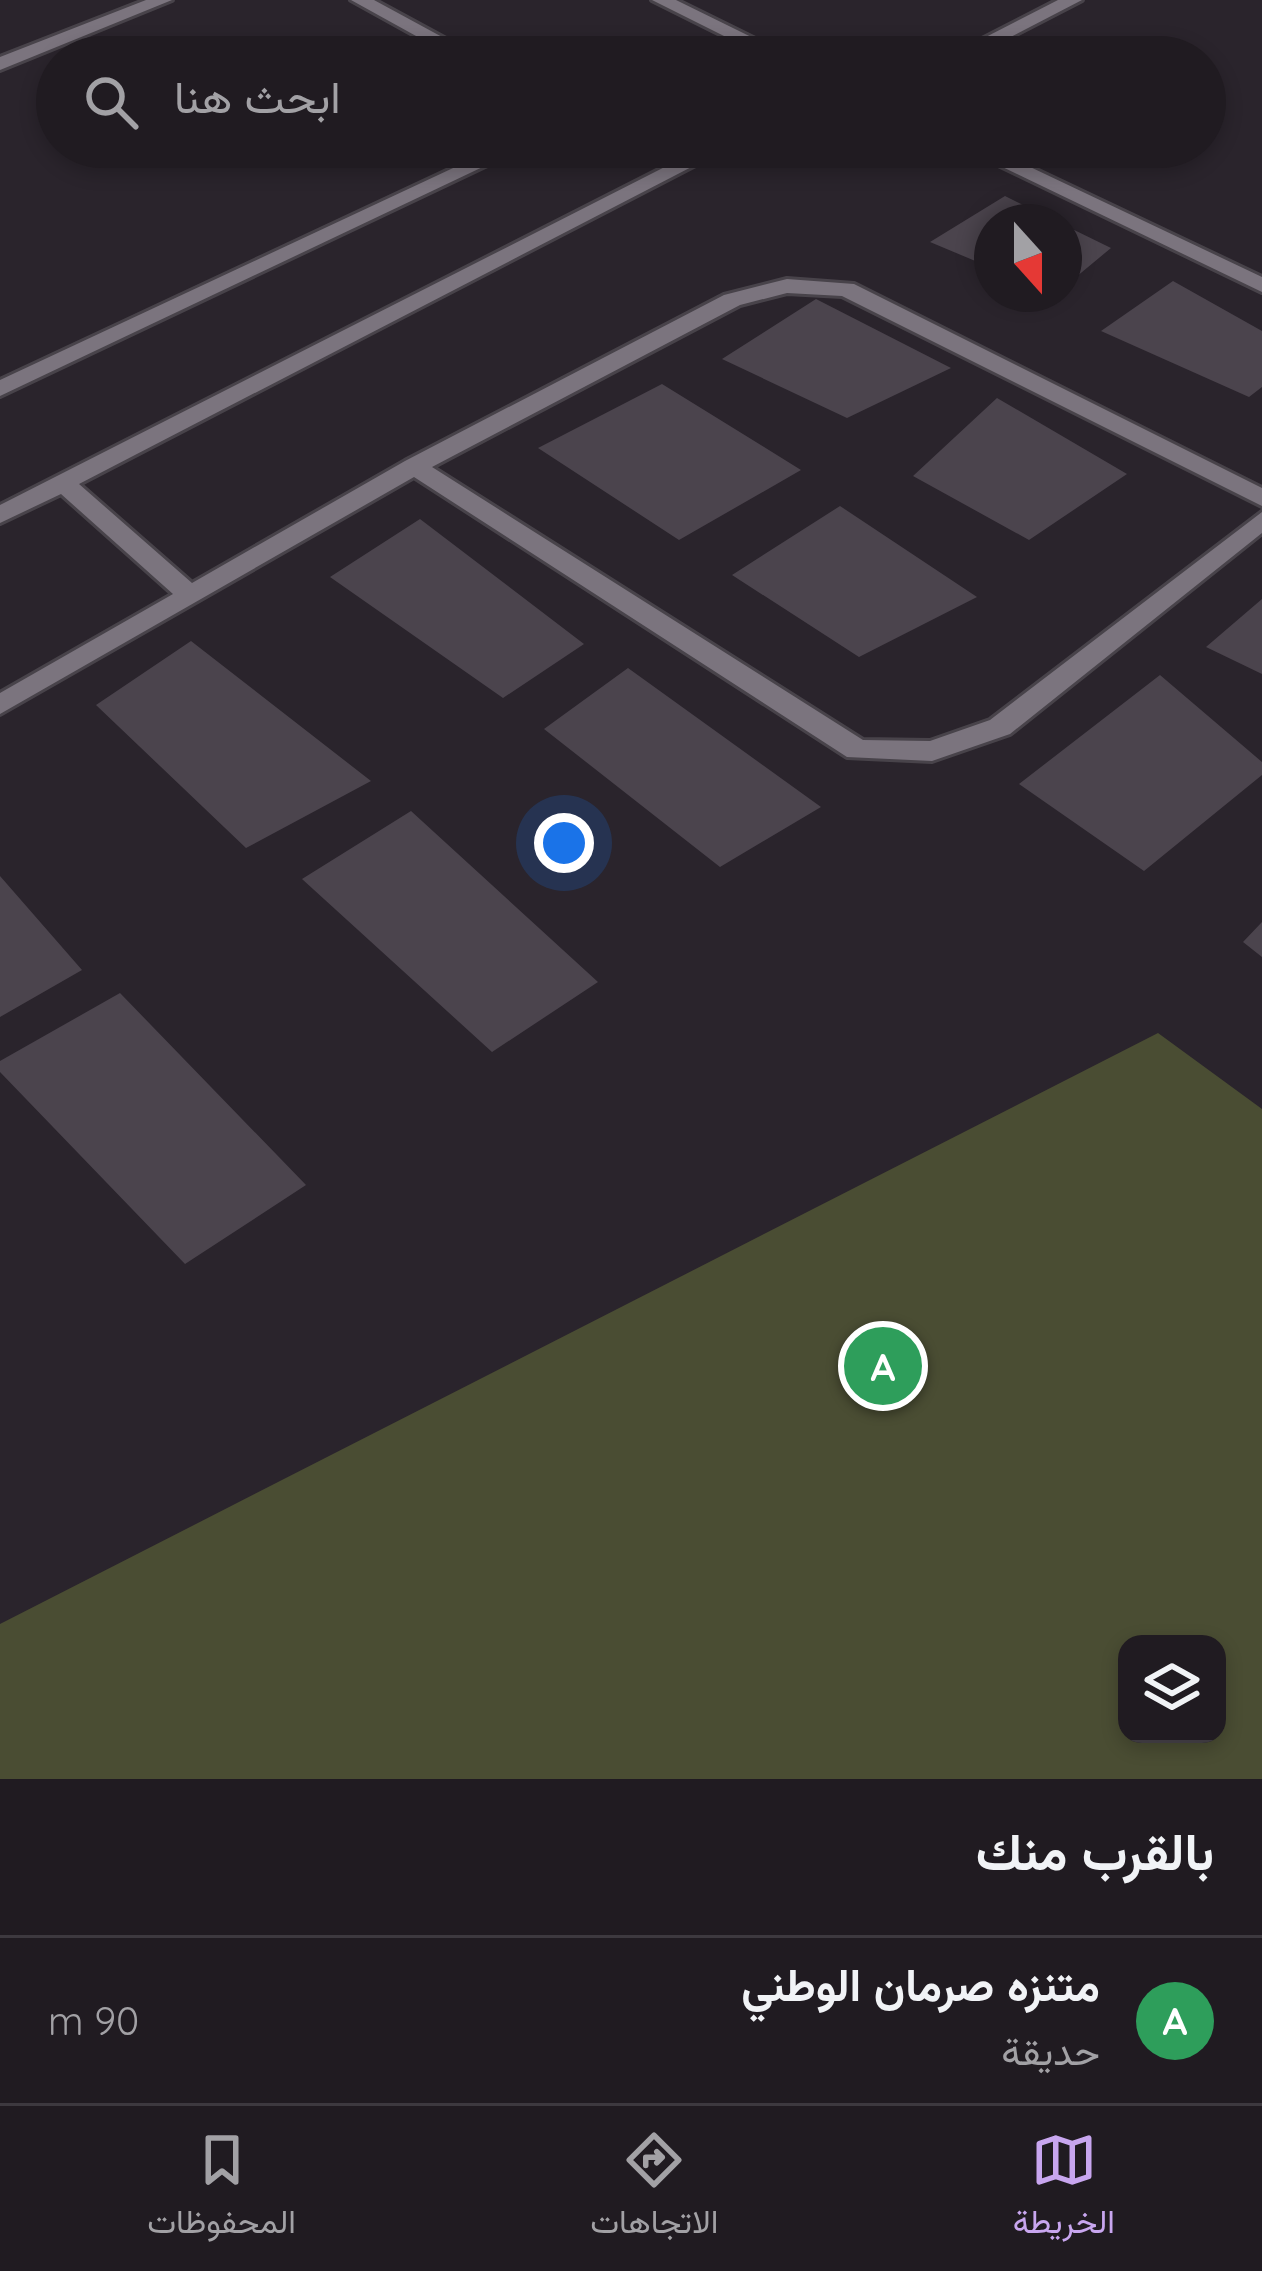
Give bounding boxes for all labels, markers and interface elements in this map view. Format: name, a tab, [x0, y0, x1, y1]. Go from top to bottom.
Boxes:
search box	[36, 36, 1226, 168]
text: ابحث هنا	[174, 68, 341, 124]
icon: search	[78, 69, 144, 135]
north arrow	[974, 204, 1082, 312]
your location	[534, 813, 594, 873]
pin: A	[844, 1321, 922, 1411]
map controls	[1118, 1635, 1226, 1743]
button: layers	[1118, 1635, 1226, 1743]
text: بالقرب منك	[976, 1819, 1214, 1883]
text: متنزه صرمان الوطني	[741, 1956, 1100, 2012]
text: 90 m	[48, 1996, 139, 2045]
text: A	[1163, 1996, 1187, 2045]
text: حديقة	[1001, 2026, 1100, 2075]
tab: المحفوظات	[147, 2127, 296, 2251]
tab: الاتجاهات	[590, 2127, 718, 2251]
tab: الخريطة	[1013, 2127, 1115, 2251]

